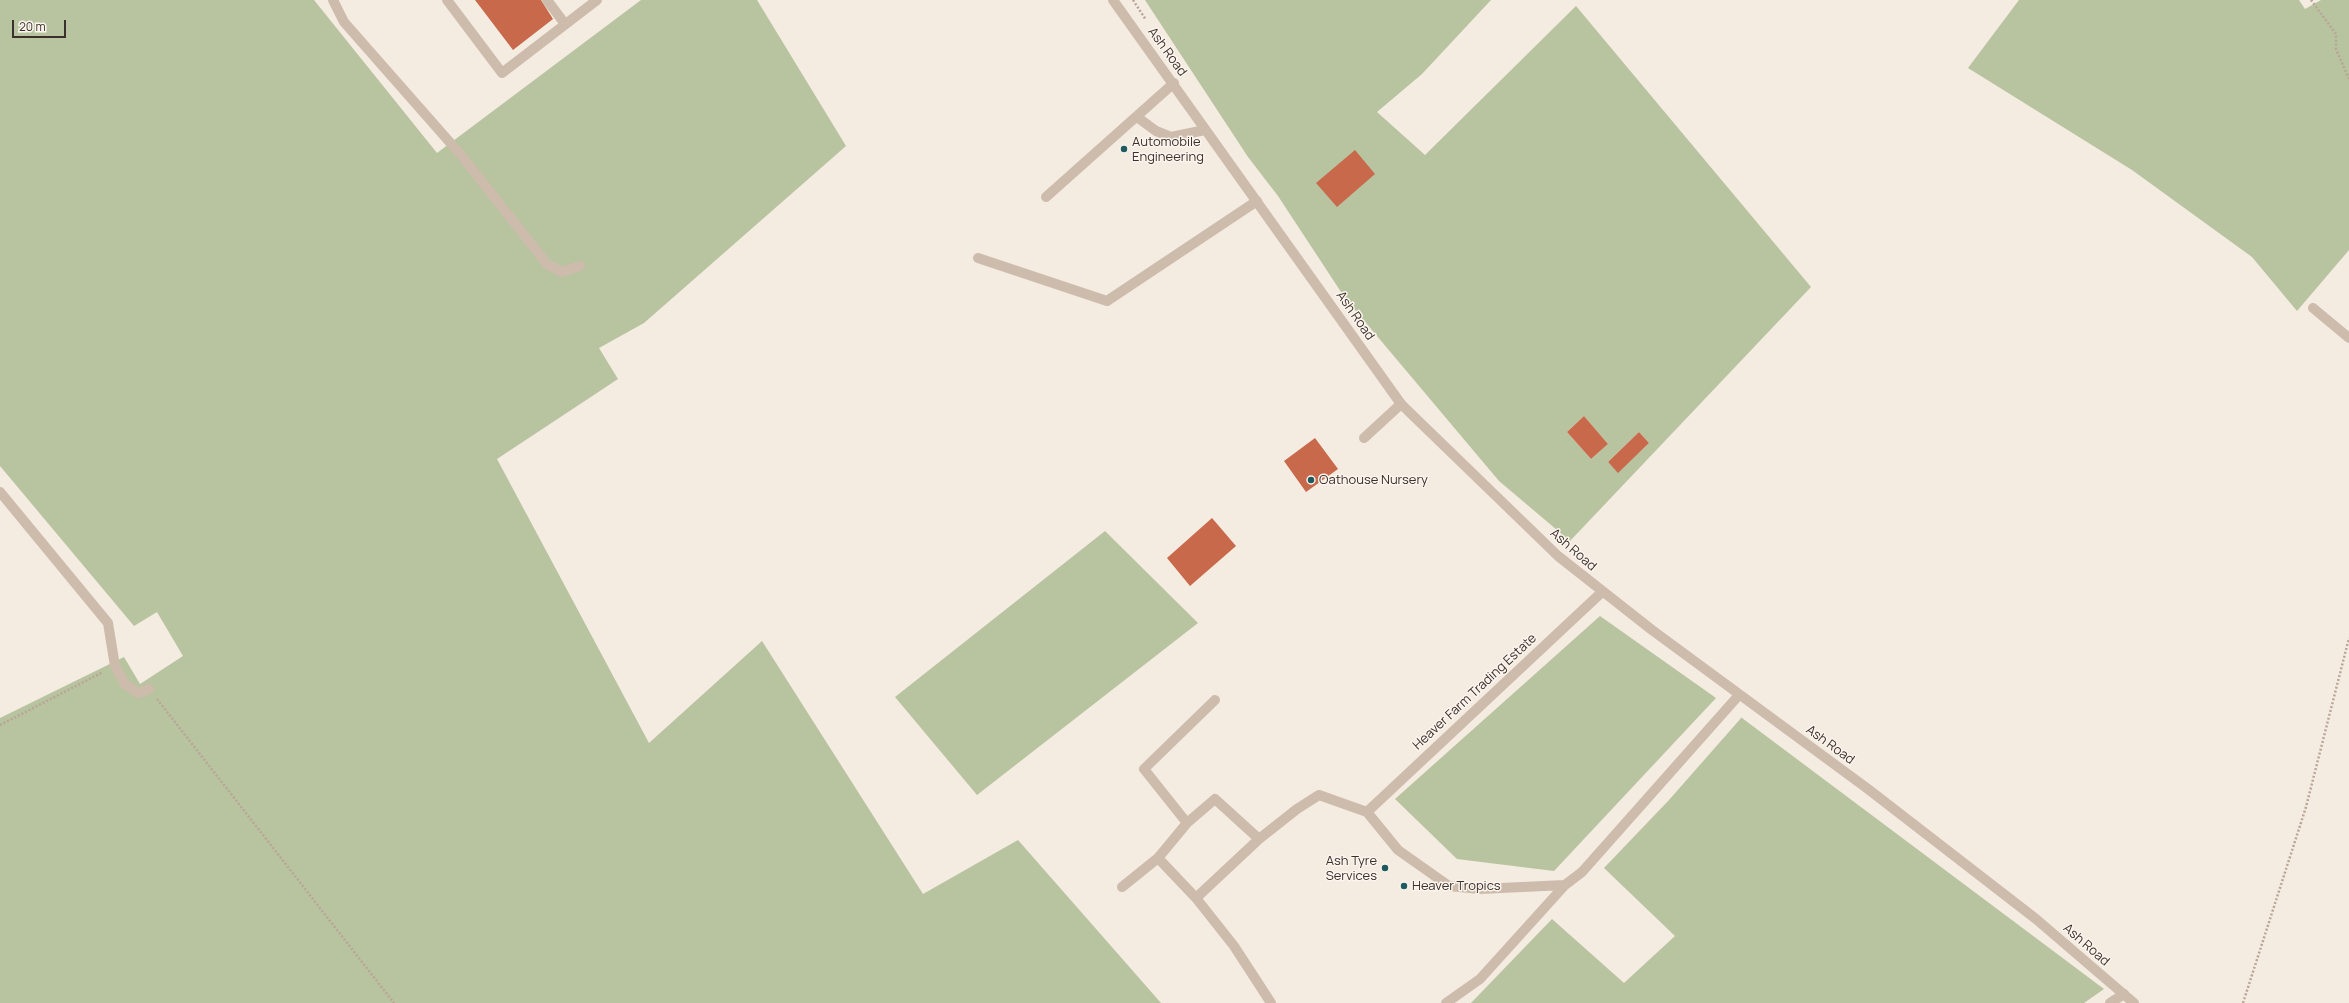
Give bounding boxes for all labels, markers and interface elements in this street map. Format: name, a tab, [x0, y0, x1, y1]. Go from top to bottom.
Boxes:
scale bar	[14, 12, 68, 38]
text: 20 m	[19, 18, 46, 35]
street label: Ash Road	[1144, 25, 1190, 79]
place label: Automobile Engineering	[1132, 134, 1204, 165]
marker: Automobile Engineering	[1119, 144, 1129, 154]
street label: Ash Road	[1332, 289, 1378, 343]
place label: Oathouse Nursery	[1319, 472, 1428, 488]
marker: Oathouse Nursery	[1306, 475, 1316, 485]
street label: Ash Road	[1547, 526, 1599, 574]
street label: Heaver Farm Trading Estate	[1410, 631, 1540, 753]
street label: Ash Road	[1803, 722, 1857, 768]
place label: Ash Tyre Services	[1326, 853, 1377, 884]
marker: Ash Tyre Services	[1380, 863, 1390, 873]
place label: Heaver Tropics	[1412, 878, 1501, 894]
marker: Heaver Tropics	[1399, 881, 1409, 891]
street label: Ash Road	[2060, 921, 2112, 969]

